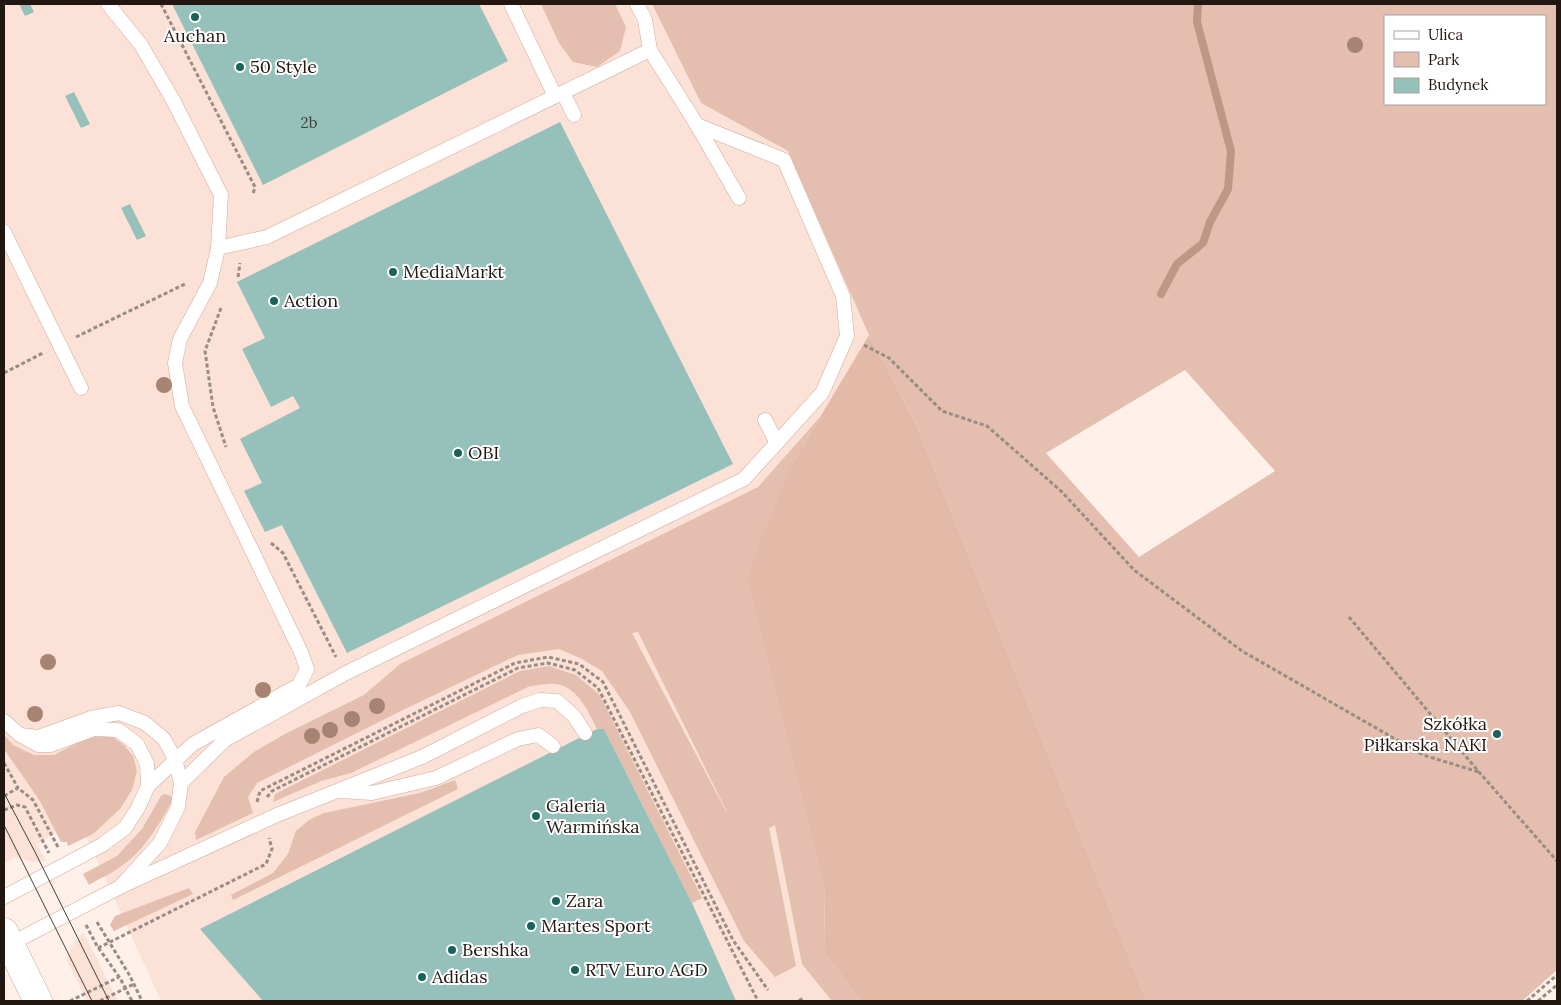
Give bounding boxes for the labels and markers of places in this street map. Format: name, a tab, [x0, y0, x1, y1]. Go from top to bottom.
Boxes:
marker: Auchan	[189, 11, 201, 23]
place label: Auchan	[163, 24, 226, 47]
place label: 50 Style	[250, 55, 317, 78]
marker: 50 Style	[234, 61, 246, 73]
place label: MediaMarkt	[403, 260, 504, 283]
marker: MediaMarkt	[387, 266, 399, 278]
place label: Action	[283, 289, 338, 312]
marker: Action	[268, 295, 280, 307]
place label: OBI	[468, 441, 499, 464]
marker: OBI	[452, 447, 464, 459]
place label: Szkółka Piłkarska NAKI	[1364, 712, 1487, 756]
marker: Szkółka Piłkarska NAKI	[1491, 728, 1503, 740]
place label: Galeria Warmińska	[546, 794, 640, 838]
marker: Galeria Warmińska	[530, 810, 542, 822]
place label: Zara	[566, 889, 603, 912]
marker: Zara	[550, 895, 562, 907]
place label: Martes Sport	[541, 914, 651, 937]
marker: Martes Sport	[525, 920, 537, 932]
place label: Bershka	[462, 938, 529, 961]
marker: Bershka	[446, 944, 458, 956]
place label: RTV Euro AGD	[585, 958, 708, 981]
marker: RTV Euro AGD	[569, 964, 581, 976]
place label: Adidas	[431, 965, 487, 988]
marker: Adidas	[416, 971, 428, 983]

